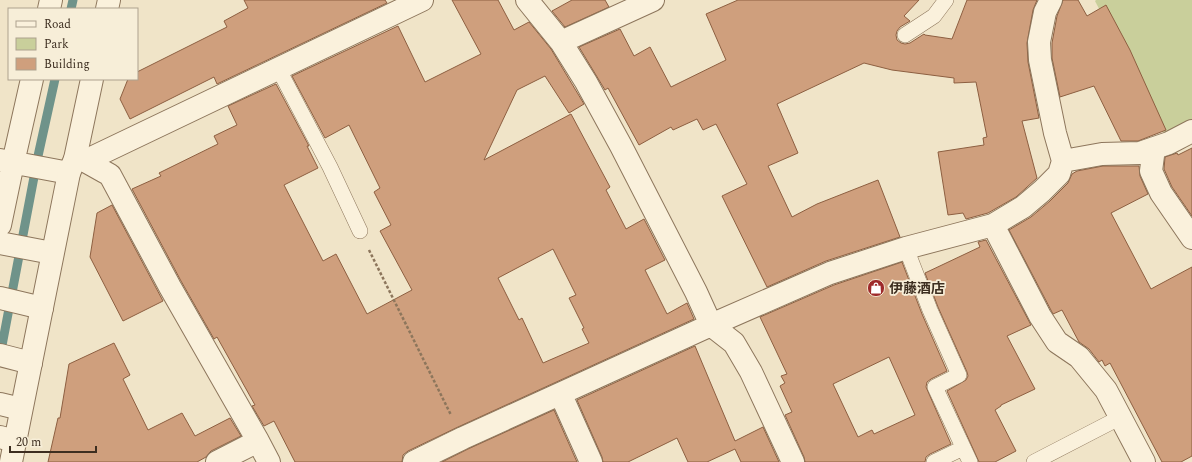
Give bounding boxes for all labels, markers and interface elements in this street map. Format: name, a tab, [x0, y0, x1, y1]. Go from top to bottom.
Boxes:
legend	[8, 8, 138, 80]
text: Road	[44, 15, 71, 34]
text: Park	[44, 35, 69, 54]
text: Building	[44, 55, 90, 74]
shop icon: 伊藤酒店	[866, 278, 886, 298]
place label: 伊藤酒店	[889, 278, 945, 299]
scale bar	[10, 428, 96, 454]
text: 20 m	[16, 433, 41, 452]

